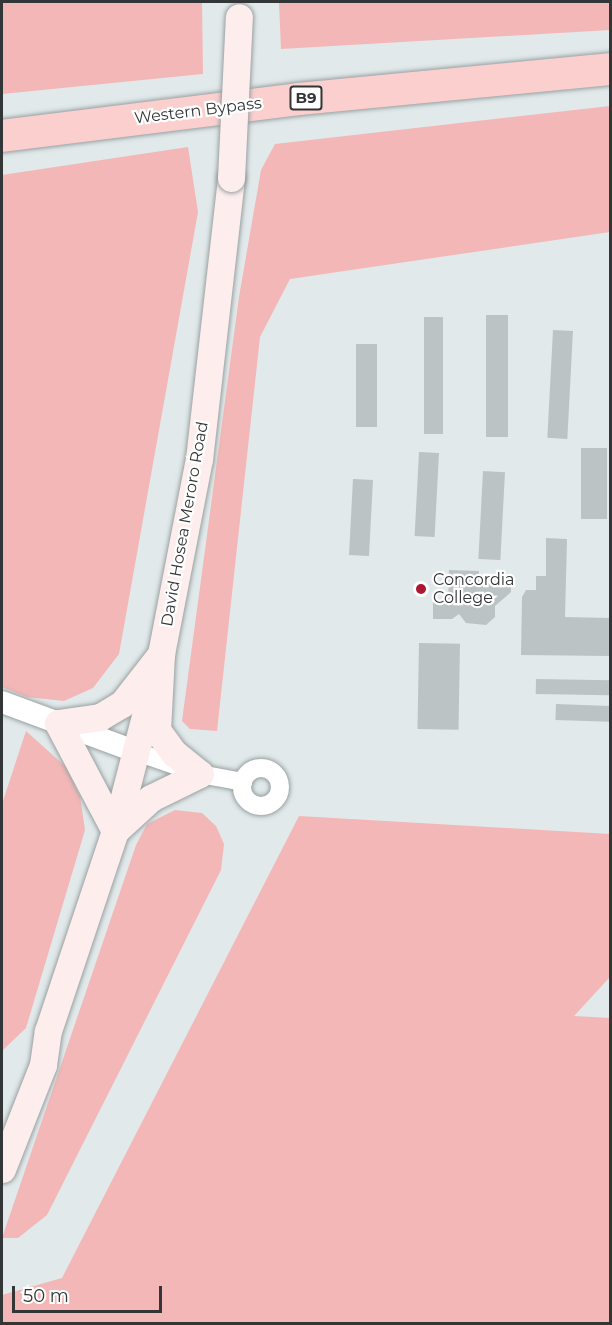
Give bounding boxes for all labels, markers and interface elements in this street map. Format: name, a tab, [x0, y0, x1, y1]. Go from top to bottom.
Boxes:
road number: B9	[288, 86, 324, 110]
street label: Western Bypass	[133, 94, 263, 128]
street label: David Hosea Meroro Road	[157, 420, 213, 628]
place label: Concordia College	[433, 570, 515, 608]
marker: Concordia College	[414, 582, 428, 596]
scale bar	[15, 1274, 165, 1312]
text: 50 m	[23, 1285, 69, 1307]

